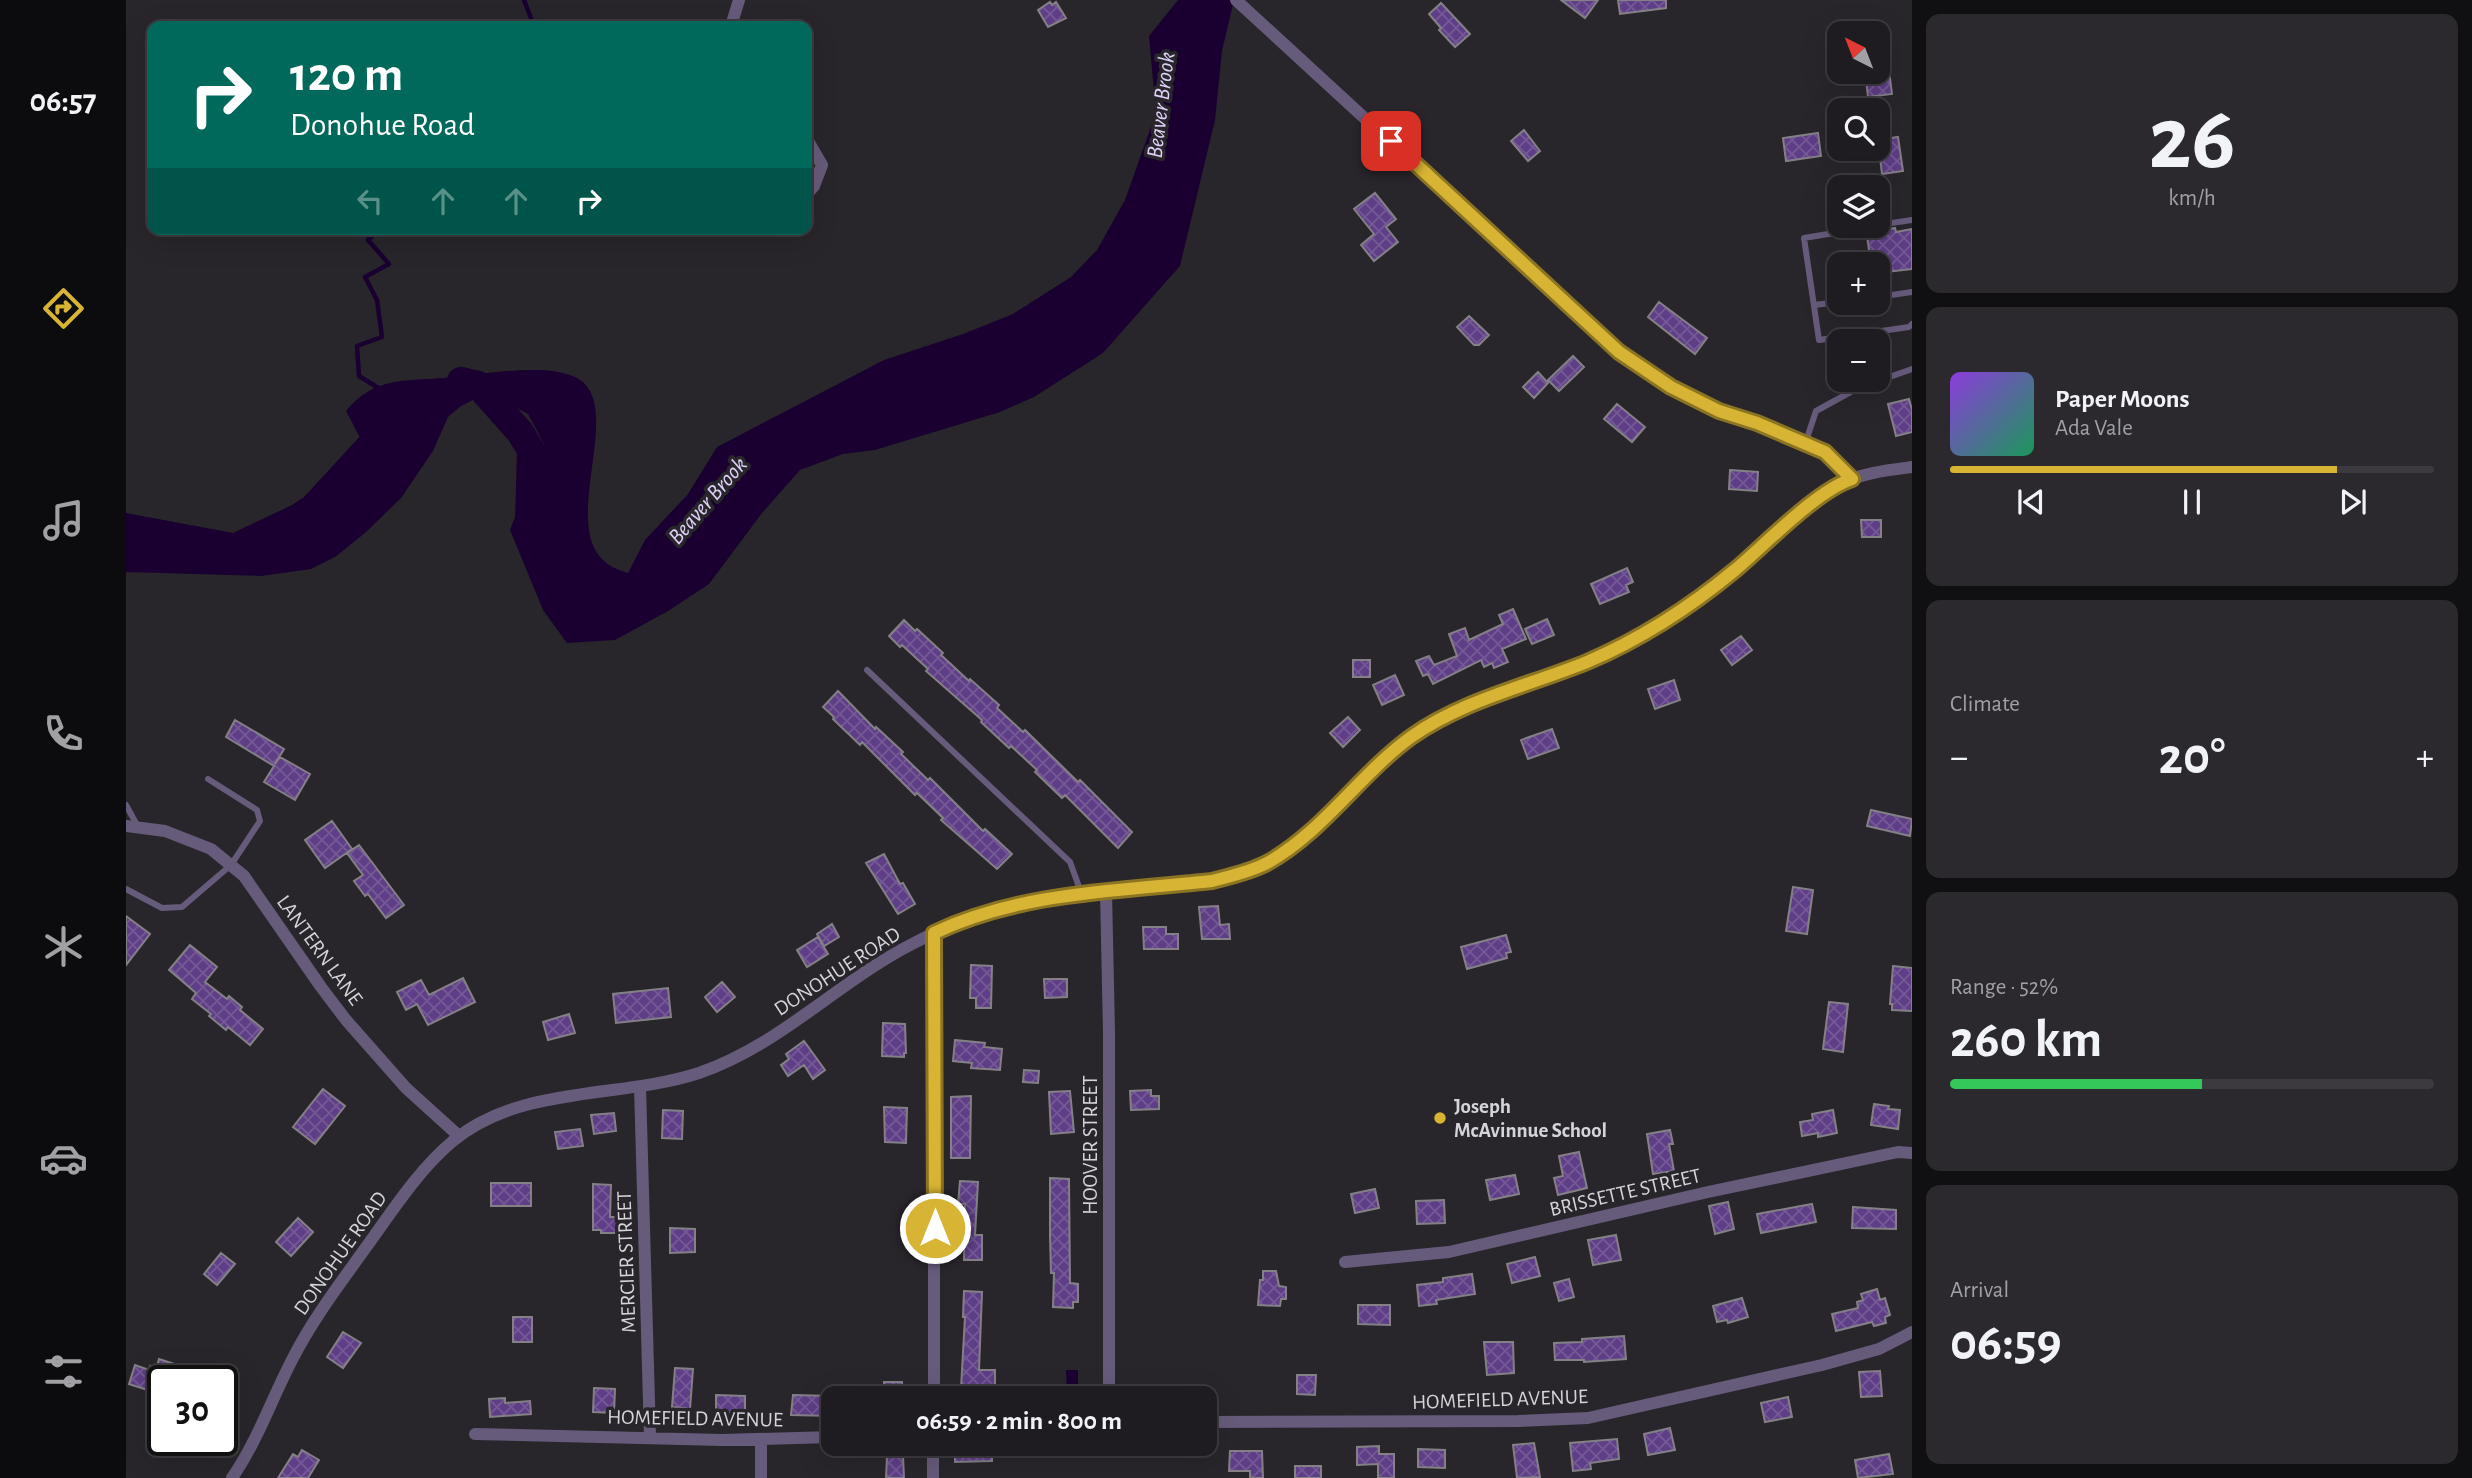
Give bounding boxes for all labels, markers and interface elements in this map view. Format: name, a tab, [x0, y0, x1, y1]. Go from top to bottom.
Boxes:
north arrow	[1827, 21, 1890, 84]
map controls	[1827, 21, 1890, 392]
icon: right	[175, 49, 266, 140]
water label: Beaver Brook	[1144, 50, 1179, 160]
text: 120 m	[290, 51, 403, 100]
text: 06:57	[29, 85, 97, 117]
text: 26	[2149, 94, 2235, 185]
button: search	[1827, 98, 1890, 161]
text: Donohue Road	[290, 109, 475, 141]
pin	[1361, 111, 1421, 171]
icon: arrive	[1372, 122, 1410, 160]
button: layers	[1827, 175, 1890, 238]
icon: left	[351, 182, 389, 220]
icon: ahead	[424, 182, 462, 220]
icon: ahead	[497, 182, 535, 220]
icon: right	[570, 182, 608, 220]
text: km/h	[2168, 187, 2216, 210]
button: +	[1827, 252, 1890, 315]
icon: directions	[39, 284, 88, 333]
button: −	[1827, 329, 1890, 392]
text: Paper Moons	[2055, 386, 2190, 412]
text: Ada Vale	[2055, 417, 2133, 440]
water label: Beaver Brook	[664, 453, 752, 549]
icon: previous	[2012, 483, 2050, 521]
icon: pause	[2173, 483, 2211, 521]
icon: next	[2334, 483, 2372, 521]
icon: music	[39, 496, 88, 545]
text: Climate	[1950, 693, 2020, 716]
icon: phone	[39, 709, 88, 758]
text: 20°	[2159, 731, 2225, 783]
text: −	[1950, 739, 1968, 777]
text: +	[2416, 739, 2434, 777]
street label: LANTERN LANE	[273, 891, 366, 1009]
icon: climate	[39, 922, 88, 971]
street label: DONOHUE ROAD	[771, 923, 904, 1020]
text: Range · 52%	[1950, 976, 2058, 999]
text: 260 km	[1950, 1014, 2102, 1066]
street label: HOOVER STREET	[1080, 1075, 1101, 1215]
place label: Joseph McAvinnue School	[1454, 1096, 1607, 1141]
marker: Joseph McAvinnue School	[1432, 1110, 1448, 1126]
icon: car	[39, 1134, 88, 1183]
street label: BRISSETTE STREET	[1547, 1165, 1703, 1220]
street label: DONOHUE ROAD	[290, 1188, 391, 1319]
street label: MERCIER STREET	[614, 1191, 639, 1333]
position arrow	[898, 1191, 972, 1265]
text: Arrival	[1950, 1279, 2009, 1302]
text: 06:59	[1950, 1317, 2062, 1369]
icon: filters	[39, 1347, 88, 1396]
speed limit sign: 30	[147, 1365, 238, 1456]
street label: HOMEFIELD AVENUE	[1412, 1386, 1588, 1413]
street label: HOMEFIELD AVENUE	[607, 1406, 783, 1431]
text: 06:59 · 2 min · 800 m	[916, 1408, 1122, 1434]

